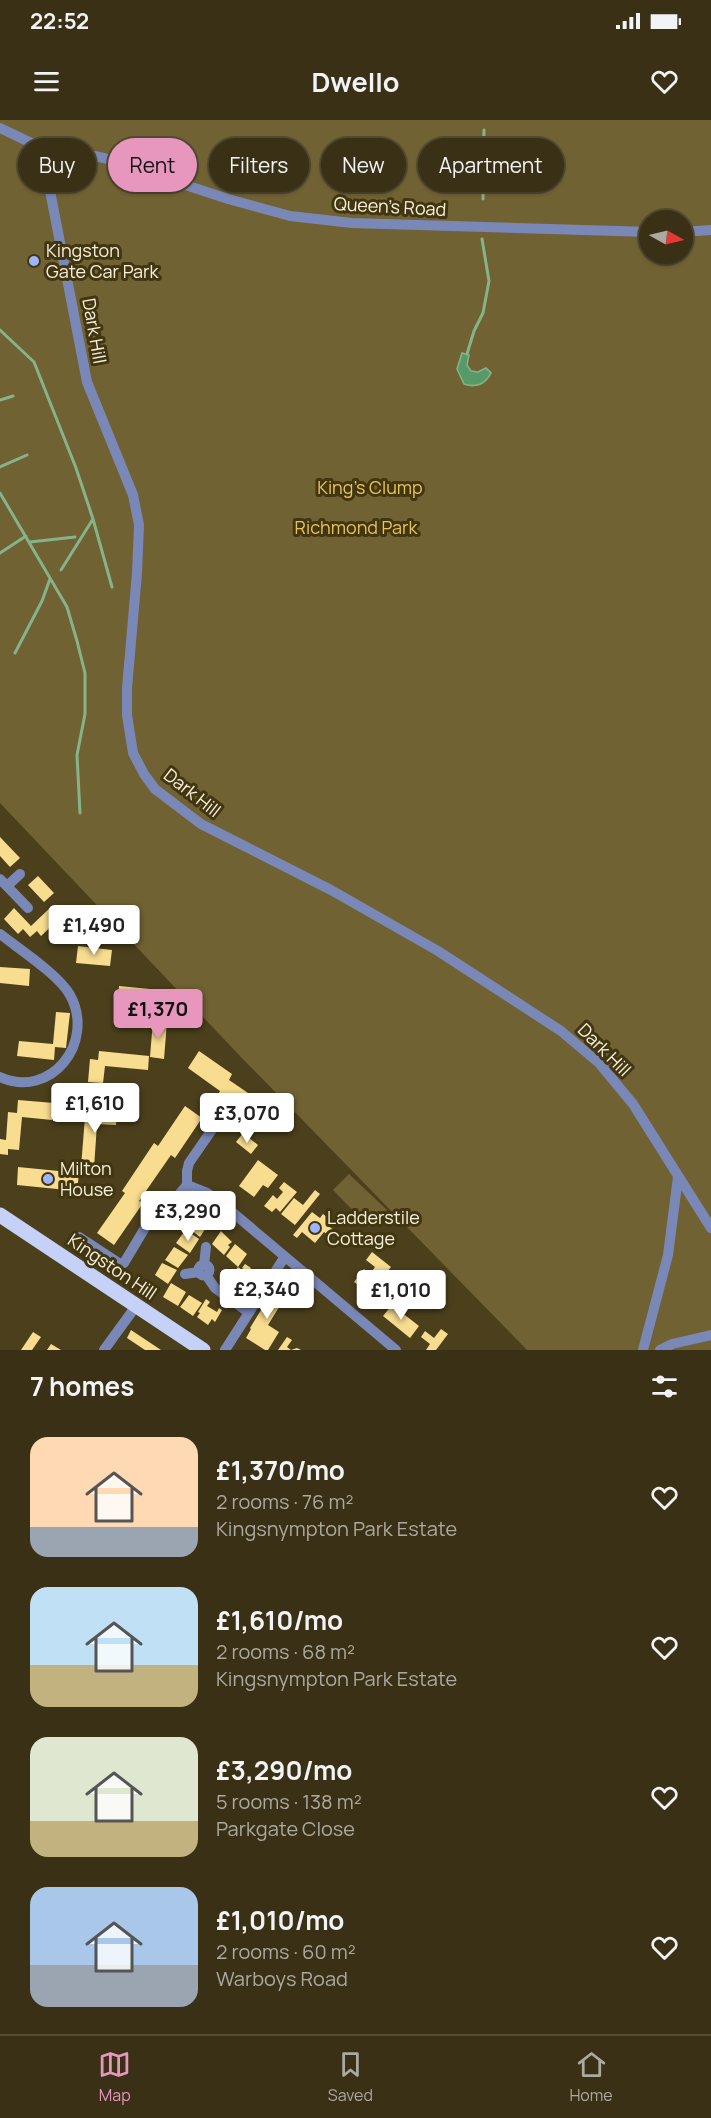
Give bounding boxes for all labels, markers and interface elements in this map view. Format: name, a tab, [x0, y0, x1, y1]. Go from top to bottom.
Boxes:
text: 22:52	[30, 6, 89, 36]
text: Dwello	[311, 63, 400, 100]
icon: menu	[30, 65, 63, 98]
icon: heart	[648, 65, 681, 98]
chip: Buy	[18, 138, 96, 192]
chip: Rent	[108, 138, 197, 192]
chip: Filters	[209, 138, 309, 192]
chip: New	[321, 138, 406, 192]
chip: Apartment	[418, 138, 564, 192]
street label: Queen's Road	[333, 191, 447, 221]
north arrow	[639, 210, 693, 264]
map controls	[639, 210, 693, 264]
place label: Kingston Gate Car Park	[46, 238, 160, 283]
marker: Kingston Gate Car Park	[27, 254, 41, 268]
street label: Dark Hill	[77, 296, 113, 365]
park label: King's Clump	[317, 475, 423, 499]
park label: Richmond Park	[295, 515, 418, 539]
street label: Dark Hill	[159, 762, 226, 822]
pin: £1,490	[45, 905, 143, 956]
text: £1,490	[63, 911, 125, 938]
pin: £1,370	[109, 989, 207, 1040]
text: £1,370	[128, 995, 188, 1022]
street label: Dark Hill	[573, 1017, 637, 1081]
pin: £1,610	[46, 1083, 144, 1134]
text: £1,610	[65, 1089, 125, 1116]
pin: £3,070	[198, 1093, 296, 1144]
text: £3,070	[214, 1099, 280, 1126]
place label: Milton House	[60, 1156, 114, 1201]
marker: Milton House	[41, 1172, 55, 1186]
pin: £3,290	[139, 1191, 237, 1242]
text: £3,290	[155, 1197, 221, 1224]
place label: Ladderstile Cottage	[327, 1205, 420, 1250]
marker: Ladderstile Cottage	[308, 1221, 322, 1235]
street label: Kingston Hill	[63, 1228, 162, 1305]
pin: £2,340	[218, 1269, 316, 1320]
pin: £1,010	[352, 1270, 450, 1321]
text: £2,340	[234, 1275, 300, 1302]
text: £1,010	[371, 1276, 431, 1303]
text: 7 homes	[30, 1368, 134, 1404]
icon: filters	[648, 1370, 681, 1403]
text: £1,370/mo	[216, 1452, 345, 1488]
icon: home	[78, 1461, 150, 1533]
icon: heart	[648, 1481, 681, 1514]
text: 2 rooms · 76 m²	[216, 1488, 353, 1515]
text: Kingsnympton Park Estate	[216, 1515, 457, 1542]
text: £1,610/mo	[216, 1602, 343, 1638]
icon: home	[78, 1611, 150, 1683]
icon: heart	[648, 1631, 681, 1664]
text: 2 rooms · 68 m²	[216, 1638, 355, 1665]
text: Kingsnympton Park Estate	[216, 1665, 457, 1692]
text: £3,290/mo	[216, 1752, 352, 1788]
icon: home	[78, 1761, 150, 1833]
icon: heart	[648, 1781, 681, 1814]
text: 5 rooms · 138 m²	[216, 1788, 362, 1815]
text: Parkgate Close	[216, 1815, 355, 1842]
text: £1,010/mo	[216, 1902, 344, 1938]
icon: home	[78, 1911, 150, 1983]
icon: heart	[648, 1931, 681, 1964]
text: 2 rooms · 60 m²	[216, 1938, 356, 1965]
text: Warboys Road	[216, 1965, 348, 1992]
tab: Map	[98, 2048, 131, 2106]
tab: Saved	[328, 2048, 373, 2106]
tab: Home	[569, 2048, 613, 2106]

